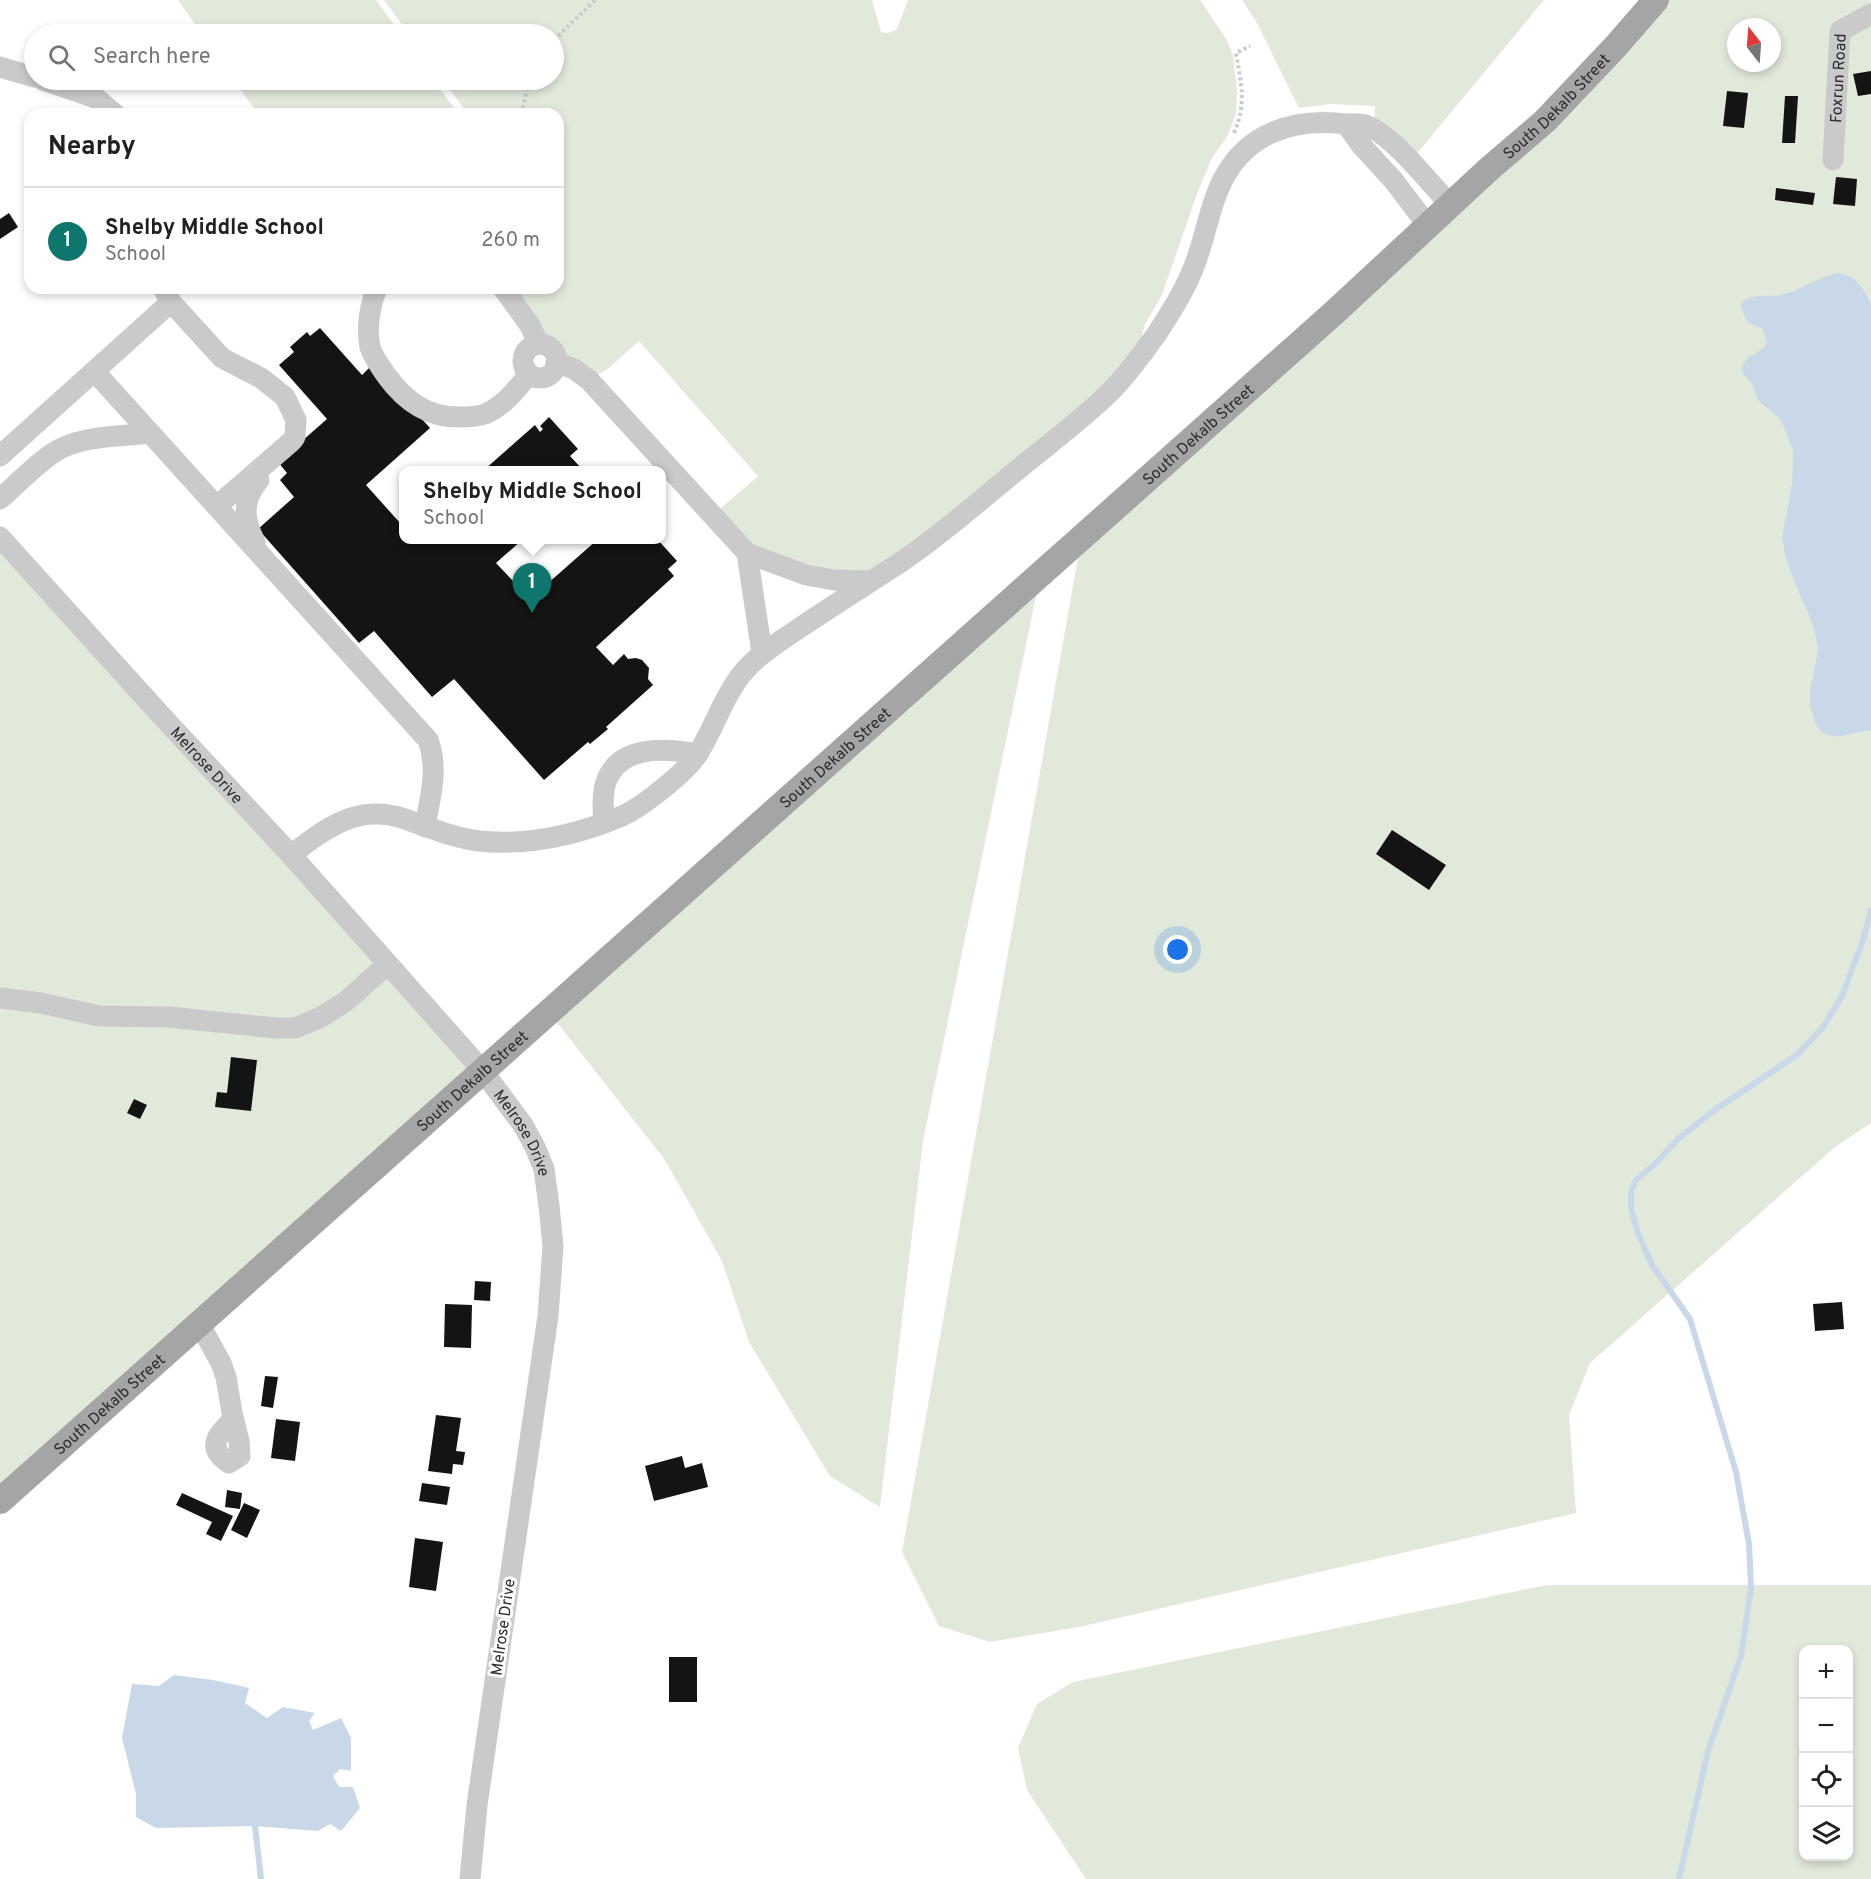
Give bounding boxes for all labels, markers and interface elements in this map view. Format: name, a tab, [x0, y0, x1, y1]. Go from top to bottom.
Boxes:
north arrow	[1727, 18, 1781, 72]
search box	[24, 24, 564, 90]
street label: Foxrun Road	[1827, 33, 1852, 124]
icon: search	[45, 41, 78, 74]
text: Search here	[93, 44, 211, 71]
street label: South Dekalb Street	[1500, 50, 1615, 165]
text: Nearby	[48, 131, 136, 164]
text: Shelby Middle School	[105, 215, 324, 242]
text: 1	[64, 228, 72, 254]
text: 260 m	[481, 228, 540, 254]
text: School	[105, 242, 166, 268]
street label: South Dekalb Street	[1139, 381, 1259, 491]
popup	[399, 466, 666, 544]
text: Shelby Middle School	[423, 479, 642, 506]
text: School	[423, 506, 484, 532]
pin: 1	[512, 564, 552, 613]
street label: South Dekalb Street	[776, 704, 896, 814]
street label: Melrose Drive	[165, 724, 246, 809]
your location	[1163, 935, 1192, 964]
street label: South Dekalb Street	[413, 1027, 533, 1137]
street label: Melrose Drive	[488, 1086, 553, 1177]
street label: South Dekalb Street	[50, 1350, 170, 1460]
street label: Melrose Drive	[487, 1577, 521, 1677]
map controls	[1799, 1645, 1853, 1861]
button: +	[1799, 1645, 1853, 1699]
button: −	[1799, 1699, 1853, 1753]
button: locate	[1799, 1753, 1853, 1807]
button: layers	[1799, 1807, 1853, 1861]

